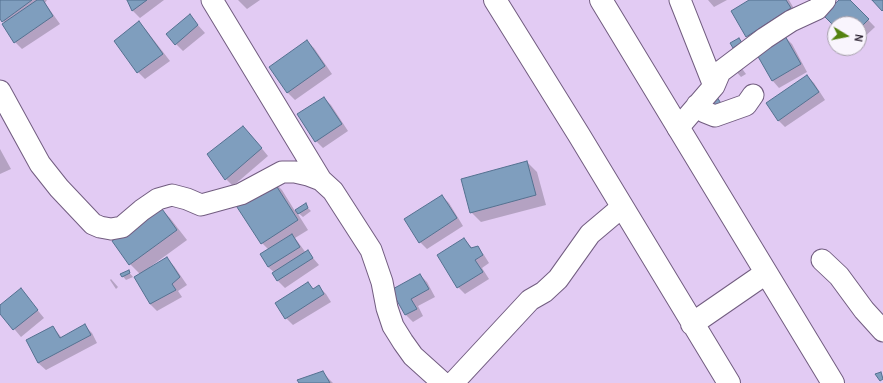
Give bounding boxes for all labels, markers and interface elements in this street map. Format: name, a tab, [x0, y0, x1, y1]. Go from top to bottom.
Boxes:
north arrow	[827, 16, 867, 56]
text: N	[851, 33, 865, 43]

